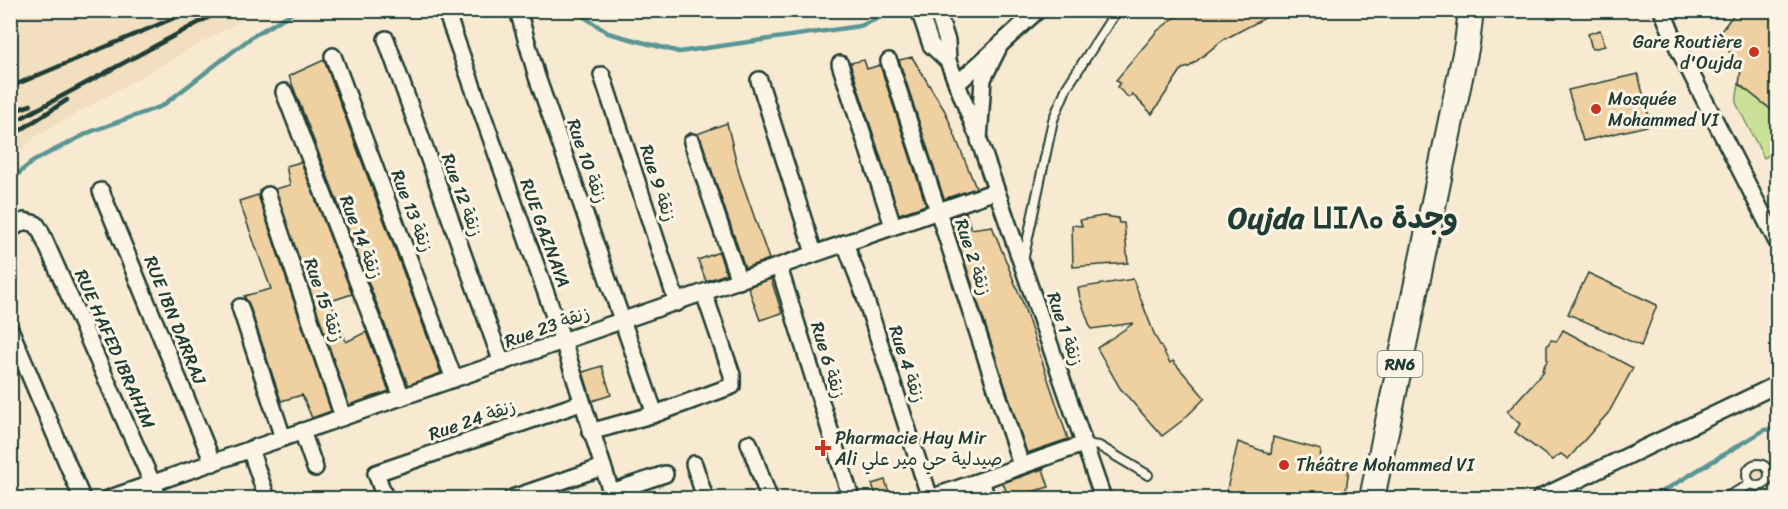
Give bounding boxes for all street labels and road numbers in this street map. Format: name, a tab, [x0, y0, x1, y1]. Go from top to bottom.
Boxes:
street label: Rue 10 زنقة	[558, 114, 616, 208]
street label: Rue 9 زنقة	[630, 140, 686, 226]
street label: Rue 12 زنقة	[432, 149, 492, 241]
street label: Rue 13 زنقة	[382, 165, 442, 257]
street label: RUE GAZNAYA	[511, 174, 579, 292]
street label: Rue 14 زنقة	[330, 190, 392, 284]
street label: Rue 2 زنقة	[946, 214, 1000, 300]
street label: RUE IBN DARRAJ	[135, 251, 216, 390]
street label: Rue 15 زنقة	[295, 253, 353, 347]
street label: RUE HAFED IBRAHIM	[65, 264, 165, 435]
street label: Rue زنقة 1	[1037, 288, 1093, 370]
street label: Rue 23 زنقة	[500, 297, 594, 357]
street label: Rue 6 زنقة	[801, 318, 855, 402]
street label: Rue 4 زنقة	[879, 321, 935, 407]
road number: RN6	[1378, 351, 1422, 377]
street label: Rue 24 زنقة	[424, 390, 520, 450]

